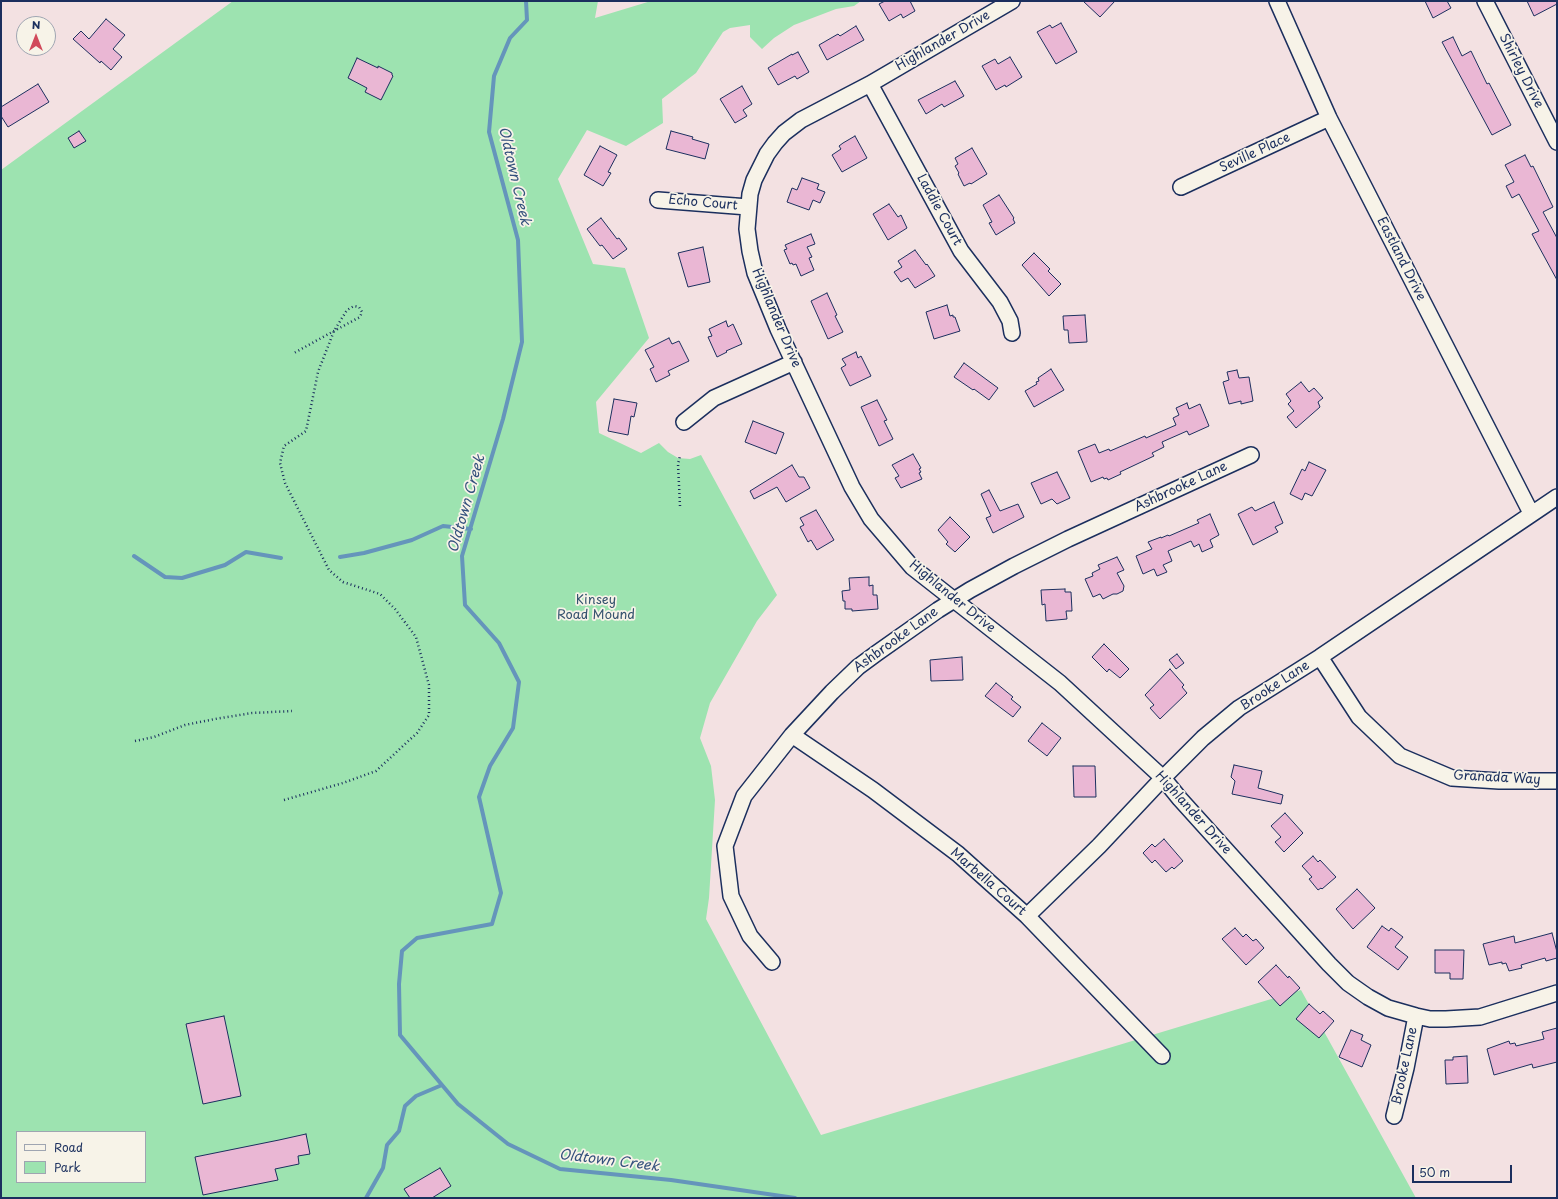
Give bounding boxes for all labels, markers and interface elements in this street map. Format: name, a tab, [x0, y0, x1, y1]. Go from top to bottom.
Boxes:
street label: Highlander Drive	[893, 8, 993, 74]
north arrow	[16, 16, 56, 56]
text: N	[32, 16, 40, 33]
street label: Shirley Drive	[1496, 31, 1546, 111]
water label: Oldtown Creek	[494, 125, 534, 227]
street label: Seville Place	[1217, 130, 1293, 176]
street label: Laddie Court	[913, 172, 965, 248]
street label: Echo Court	[668, 192, 738, 214]
street label: Eastland Drive	[1373, 215, 1429, 303]
street label: Highlander Drive	[748, 266, 804, 370]
water label: Oldtown Creek	[445, 453, 489, 555]
street label: Ashbrooke Lane	[1132, 459, 1230, 515]
street label: Highlander Drive	[906, 558, 998, 636]
park label: Kinsey Road Mound	[557, 592, 635, 623]
street label: Ashbrooke Lane	[851, 604, 941, 676]
street label: Brooke Lane	[1237, 658, 1313, 714]
street label: Highlander Drive	[1152, 768, 1234, 858]
street label: Granada Way	[1453, 768, 1541, 788]
street label: Marbella Court	[947, 845, 1029, 919]
street label: Brooke Lane	[1389, 1025, 1421, 1107]
legend	[16, 1131, 146, 1183]
text: Road	[54, 1138, 83, 1156]
water label: Oldtown Creek	[558, 1147, 660, 1175]
scale bar	[1414, 1157, 1514, 1183]
text: Park	[54, 1158, 81, 1176]
text: 50 m	[1419, 1163, 1450, 1181]

